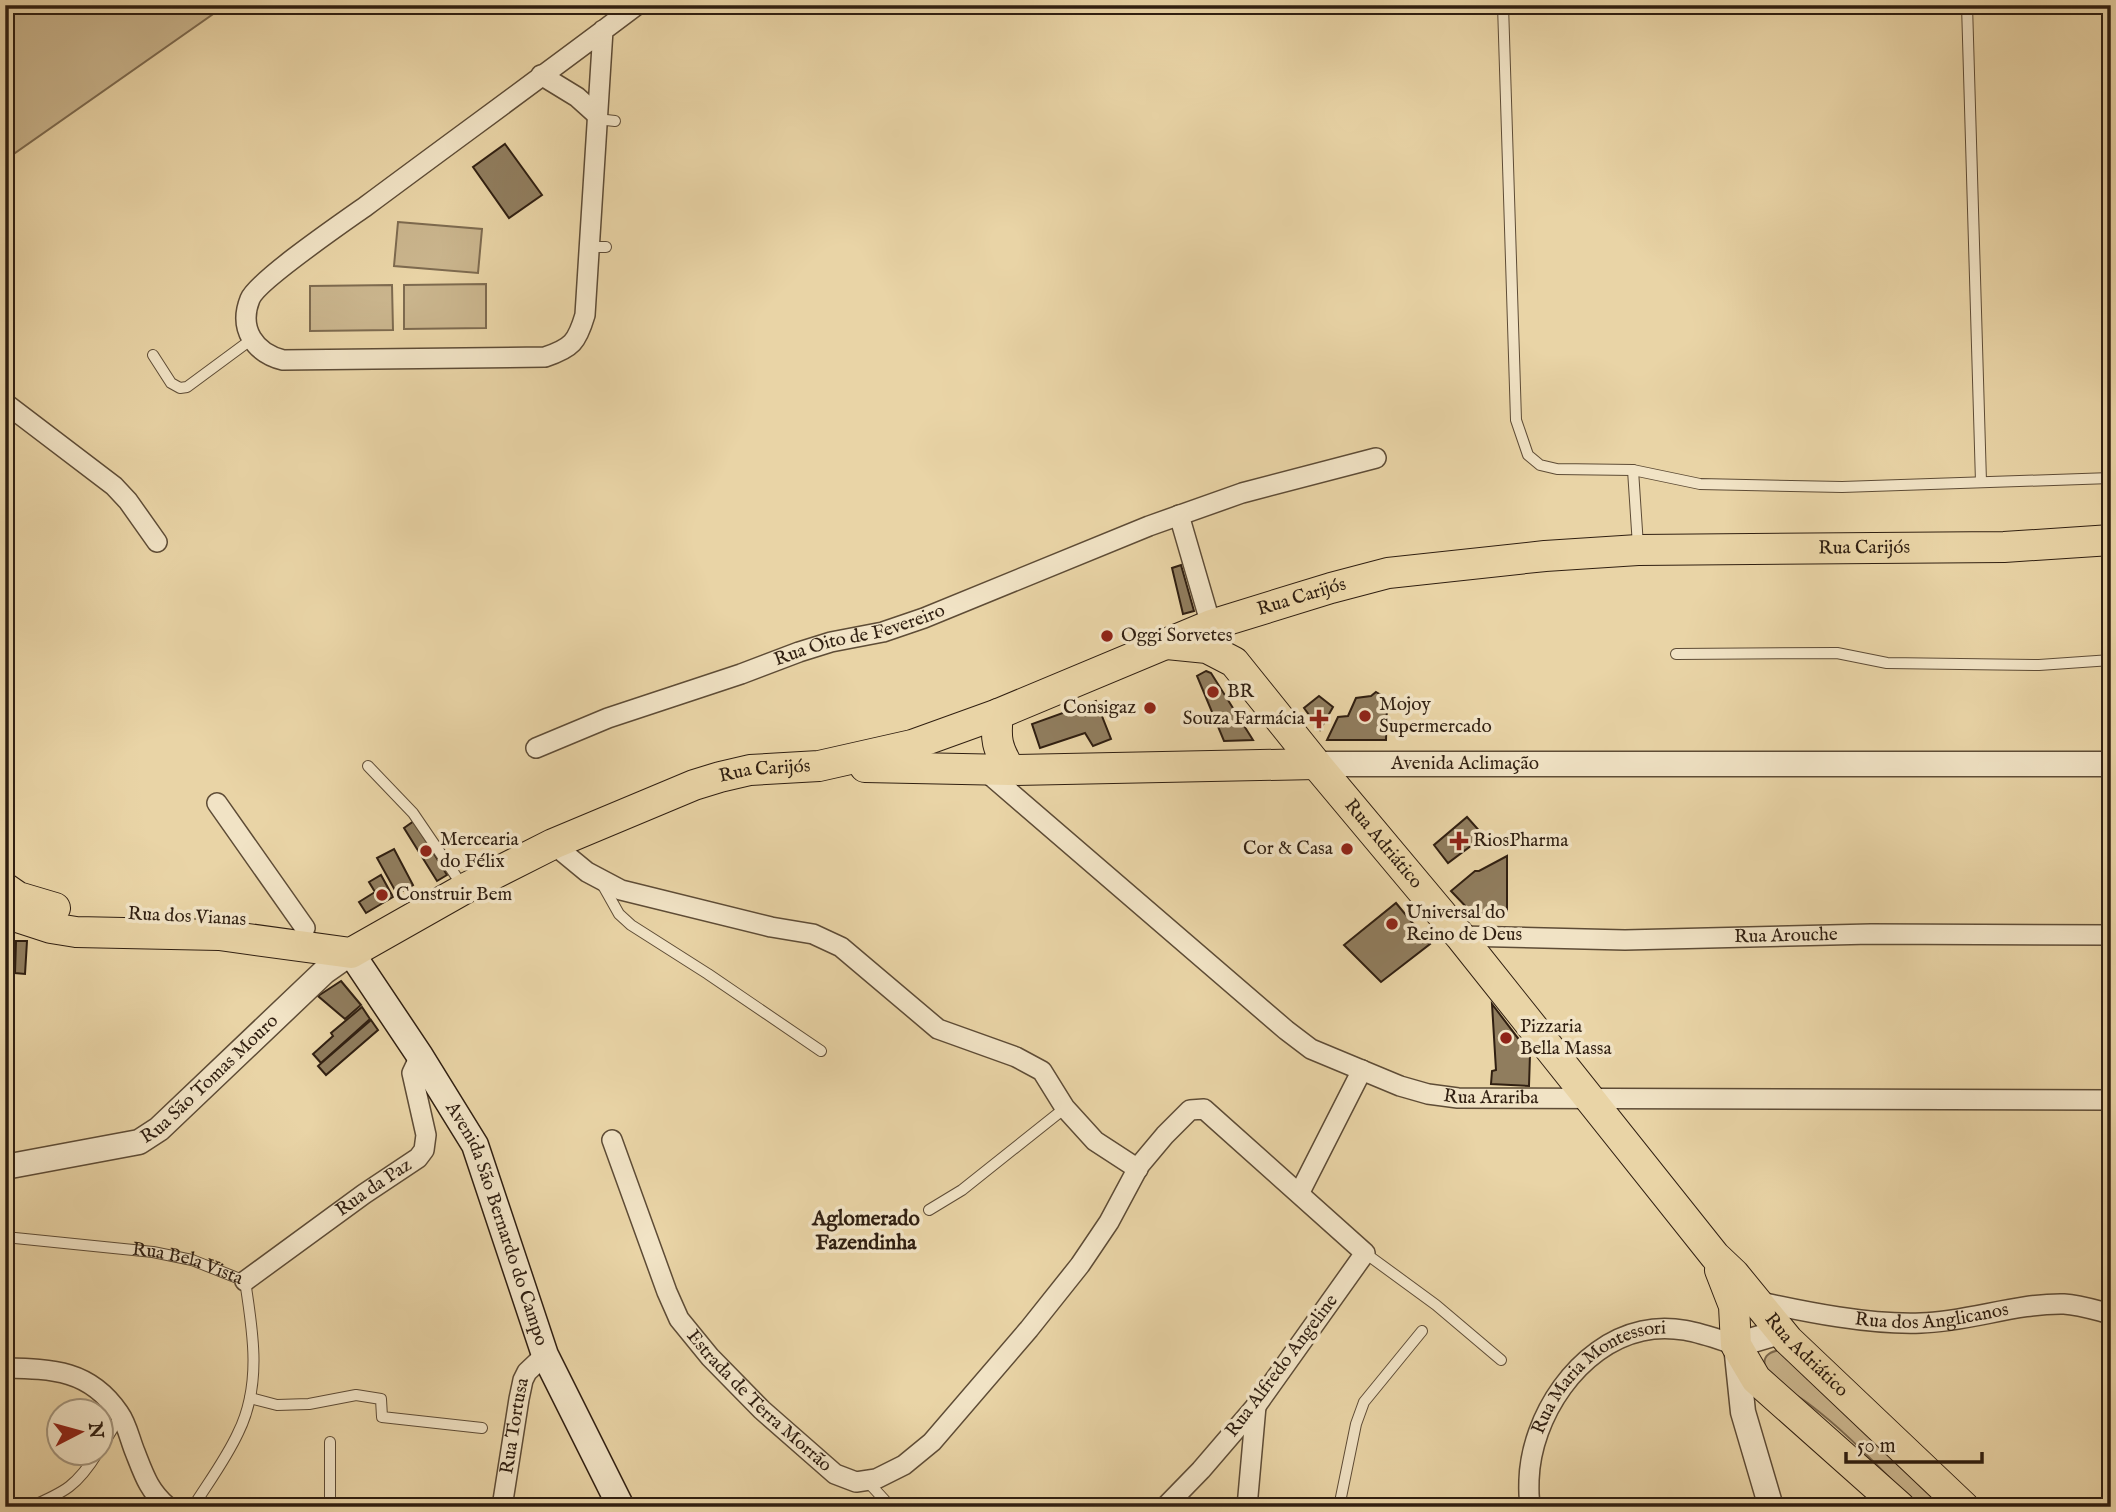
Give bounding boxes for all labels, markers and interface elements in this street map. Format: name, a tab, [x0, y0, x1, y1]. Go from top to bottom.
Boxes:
street label: Rua Carijós	[1818, 536, 1910, 561]
street label: Rua Carijós	[1254, 573, 1349, 622]
street label: Rua Oito de Fevereiro	[771, 599, 949, 672]
place label: Oggi Sorvetes	[1121, 624, 1232, 648]
marker: Oggi Sorvetes	[1099, 628, 1115, 644]
place label: BR	[1227, 680, 1254, 704]
marker: BR	[1205, 684, 1221, 700]
place label: Mojoy Supermercado	[1379, 693, 1492, 739]
place label: Consigaz	[1063, 696, 1136, 720]
marker: Consigaz	[1142, 700, 1158, 716]
place label: Souza Farmácia	[1183, 707, 1306, 731]
marker: Mojoy Supermercado	[1357, 708, 1373, 724]
marker: Souza Farmácia	[1311, 711, 1327, 727]
street label: Avenida Aclimação	[1390, 752, 1539, 776]
street label: Rua Carijós	[717, 755, 811, 789]
street label: Rua Adriático	[1339, 794, 1428, 894]
place label: Mercearia do Félix	[440, 828, 520, 874]
place label: RiosPharma	[1473, 829, 1569, 853]
marker: RiosPharma	[1451, 833, 1467, 849]
place label: Cor & Casa	[1243, 837, 1334, 861]
marker: Cor & Casa	[1339, 841, 1355, 857]
marker: Mercearia do Félix	[418, 843, 434, 859]
place label: Construir Bem	[396, 883, 512, 907]
marker: Construir Bem	[374, 887, 390, 903]
place label: Universal do Reino de Deus	[1406, 901, 1522, 947]
street label: Rua dos Vianas	[127, 902, 247, 932]
marker: Universal do Reino de Deus	[1384, 916, 1400, 932]
street label: Rua Arouche	[1734, 923, 1838, 949]
street label: Rua São Tomas Mouro	[136, 1009, 284, 1150]
place label: Pizzaria Bella Massa	[1520, 1015, 1612, 1061]
marker: Pizzaria Bella Massa	[1498, 1030, 1514, 1046]
street label: Rua Arariba	[1442, 1084, 1539, 1110]
street label: Avenida São Bernardo do Campo	[439, 1097, 553, 1349]
street label: Rua da Paz	[331, 1153, 417, 1223]
district label: Aglomerado Fazendinha	[811, 1206, 920, 1257]
street label: Rua Bela Vista	[131, 1238, 247, 1291]
street label: Rua Alfredo Angeline	[1220, 1290, 1344, 1442]
street label: Rua dos Anglicanos	[1854, 1298, 2011, 1335]
street label: Rua Adriático	[1759, 1308, 1853, 1403]
street label: Rua Maria Montessori	[1527, 1316, 1666, 1438]
street label: Estrada de Terra Morrão	[681, 1325, 837, 1478]
street label: Rua Tortusa	[495, 1375, 535, 1476]
north arrow	[46, 1396, 116, 1466]
text: N	[82, 1420, 108, 1440]
scale bar	[1846, 1421, 1983, 1465]
text: 50 m	[1857, 1433, 1896, 1460]

